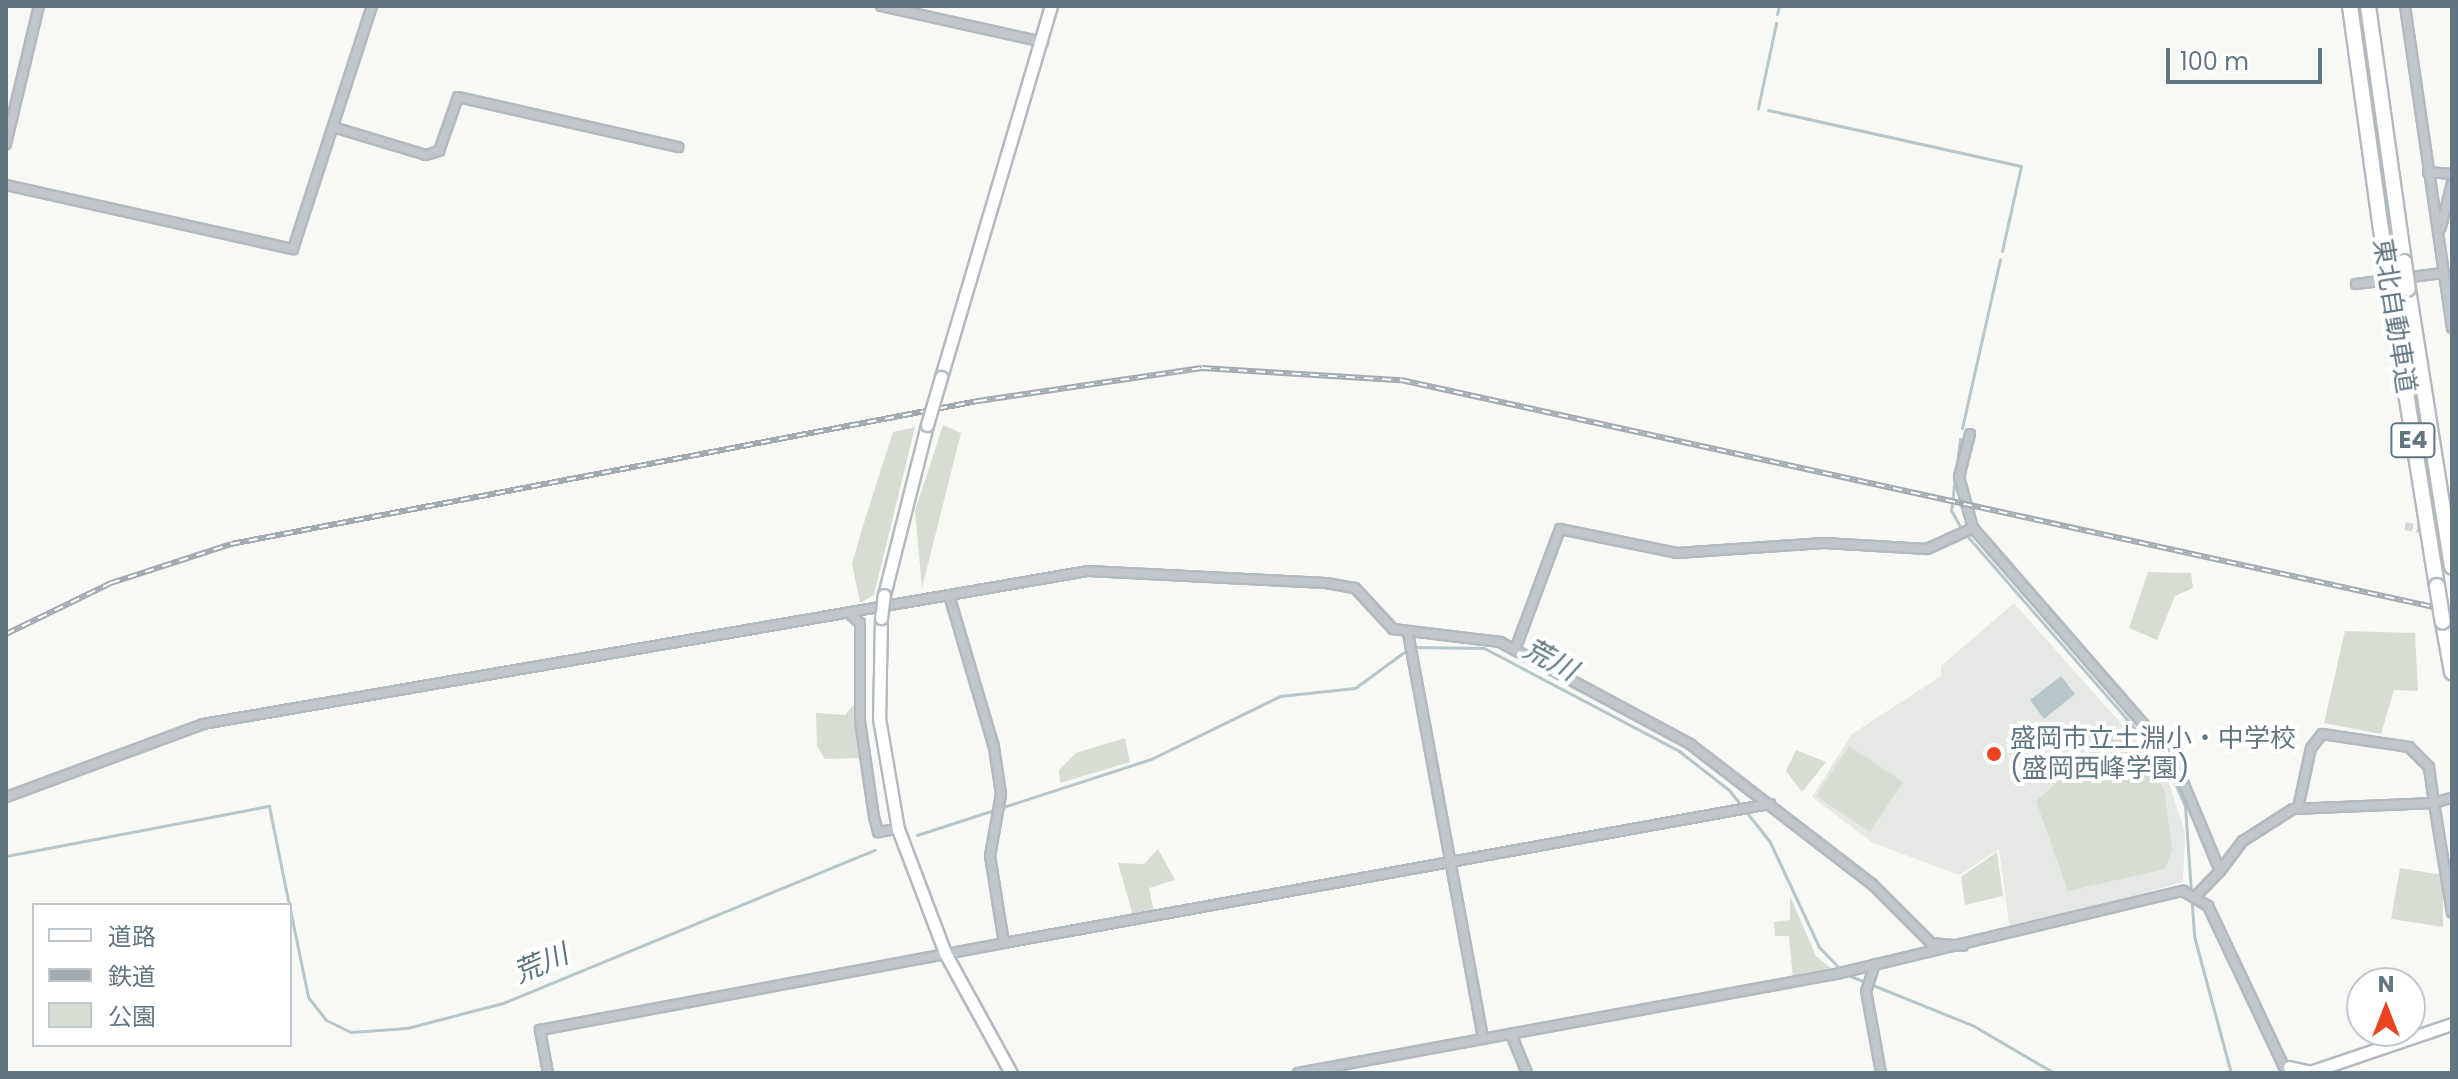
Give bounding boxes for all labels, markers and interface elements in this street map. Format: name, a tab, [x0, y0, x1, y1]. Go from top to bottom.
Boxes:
scale bar	[2170, 32, 2326, 82]
text: 100 m	[2180, 45, 2249, 78]
street label: 東北自動車道	[2366, 237, 2422, 395]
road number: E4	[2389, 420, 2437, 460]
water label: 荒川	[1517, 632, 1583, 688]
place label: 盛岡市立土淵小・中学校 (盛岡西峰学園)	[2010, 723, 2296, 784]
marker: 盛岡市立土淵小・中学校 (盛岡西峰学園)	[1985, 745, 2003, 763]
legend	[32, 903, 292, 1047]
text: 道路	[108, 920, 156, 953]
water label: 荒川	[509, 938, 573, 990]
text: 鉄道	[108, 960, 156, 993]
north arrow	[2346, 967, 2426, 1047]
text: N	[2378, 969, 2394, 1000]
text: 公園	[108, 1000, 156, 1033]

